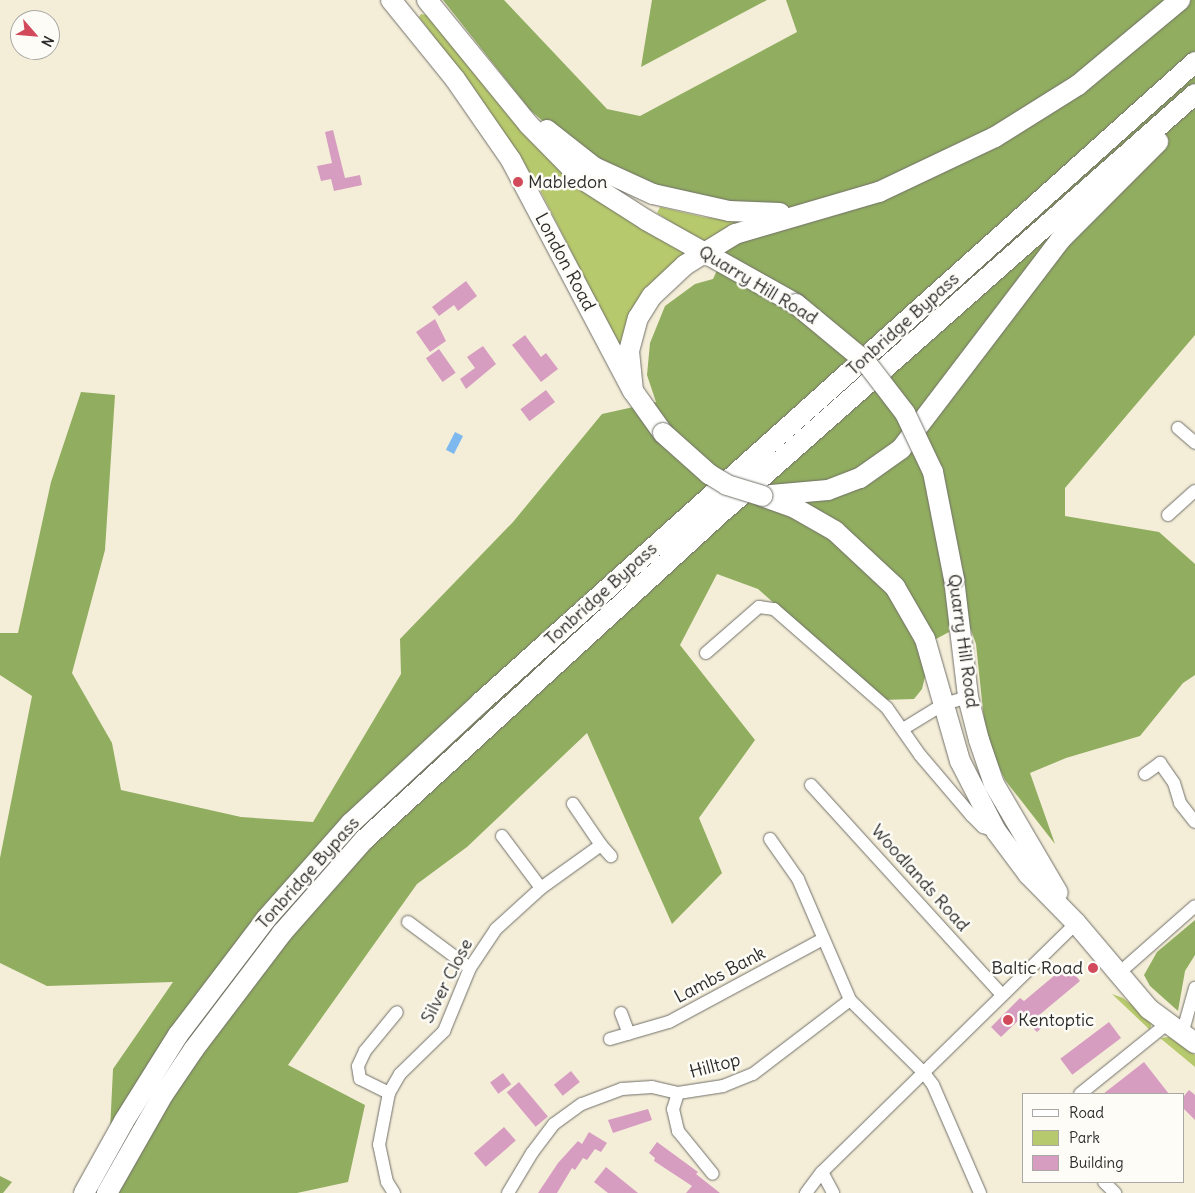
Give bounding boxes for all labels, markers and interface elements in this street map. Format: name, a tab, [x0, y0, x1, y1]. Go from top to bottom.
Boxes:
north arrow	[10, 10, 60, 60]
text: N	[37, 33, 58, 50]
place label: Mabledon	[528, 171, 608, 193]
marker: Mabledon	[512, 176, 524, 188]
street label: London Road	[530, 209, 600, 315]
street label: Quarry Hill Road	[695, 241, 821, 329]
street label: Tonbridge Bypass	[842, 268, 964, 380]
street label: Tonbridge Bypass	[540, 538, 662, 650]
street label: Quarry Hill Road	[943, 573, 983, 709]
street label: Tonbridge Bypass	[252, 812, 364, 934]
street label: Woodlands Road	[866, 820, 974, 936]
street label: Silver Close	[416, 935, 478, 1027]
street label: Lambs Bank	[671, 942, 769, 1008]
place label: Baltic Road	[991, 957, 1083, 979]
marker: Baltic Road	[1087, 962, 1099, 974]
place label: Kentoptic	[1018, 1009, 1094, 1031]
marker: Kentoptic	[1002, 1014, 1014, 1026]
street label: Hilltop	[687, 1049, 743, 1083]
legend	[1022, 1093, 1185, 1183]
text: Road	[1069, 1103, 1104, 1122]
text: Park	[1069, 1128, 1100, 1147]
text: Building	[1069, 1153, 1124, 1172]

